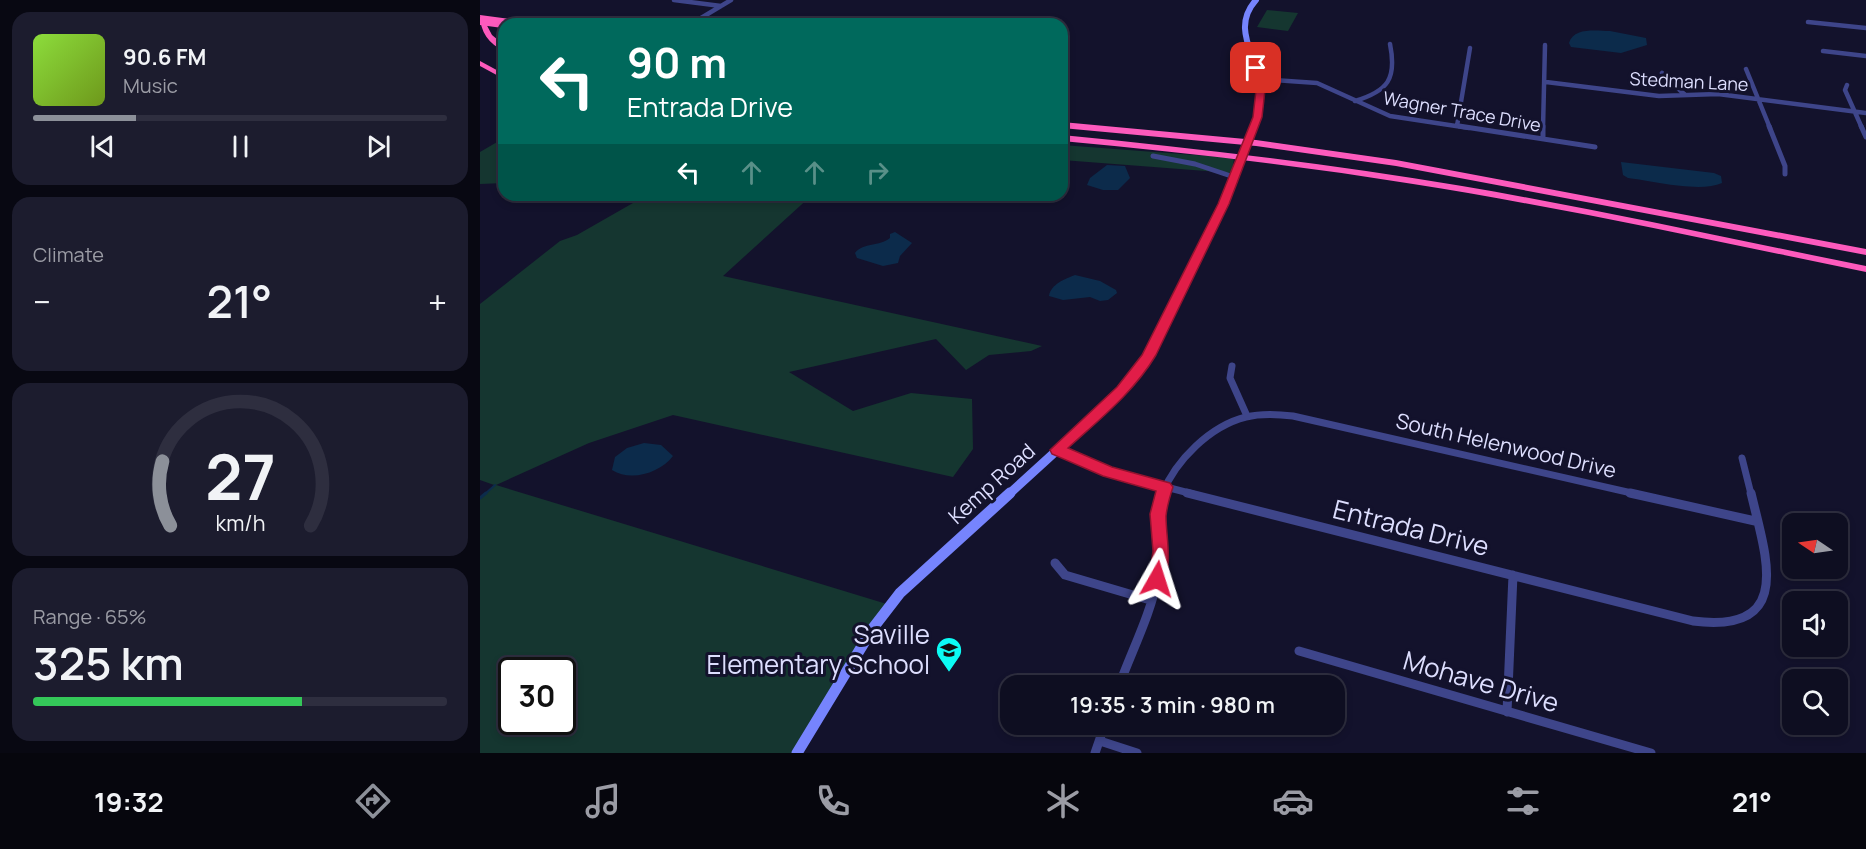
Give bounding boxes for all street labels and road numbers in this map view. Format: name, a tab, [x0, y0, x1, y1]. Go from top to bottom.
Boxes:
street label: Stedman Lane	[1629, 66, 1749, 96]
street label: Wagner Trace Drive	[1381, 85, 1543, 137]
street label: South Helenwood Drive	[1393, 406, 1619, 484]
street label: Kemp Road	[942, 437, 1041, 530]
street label: Entrada Drive	[1329, 490, 1493, 564]
street label: Mohave Drive	[1399, 642, 1563, 720]

